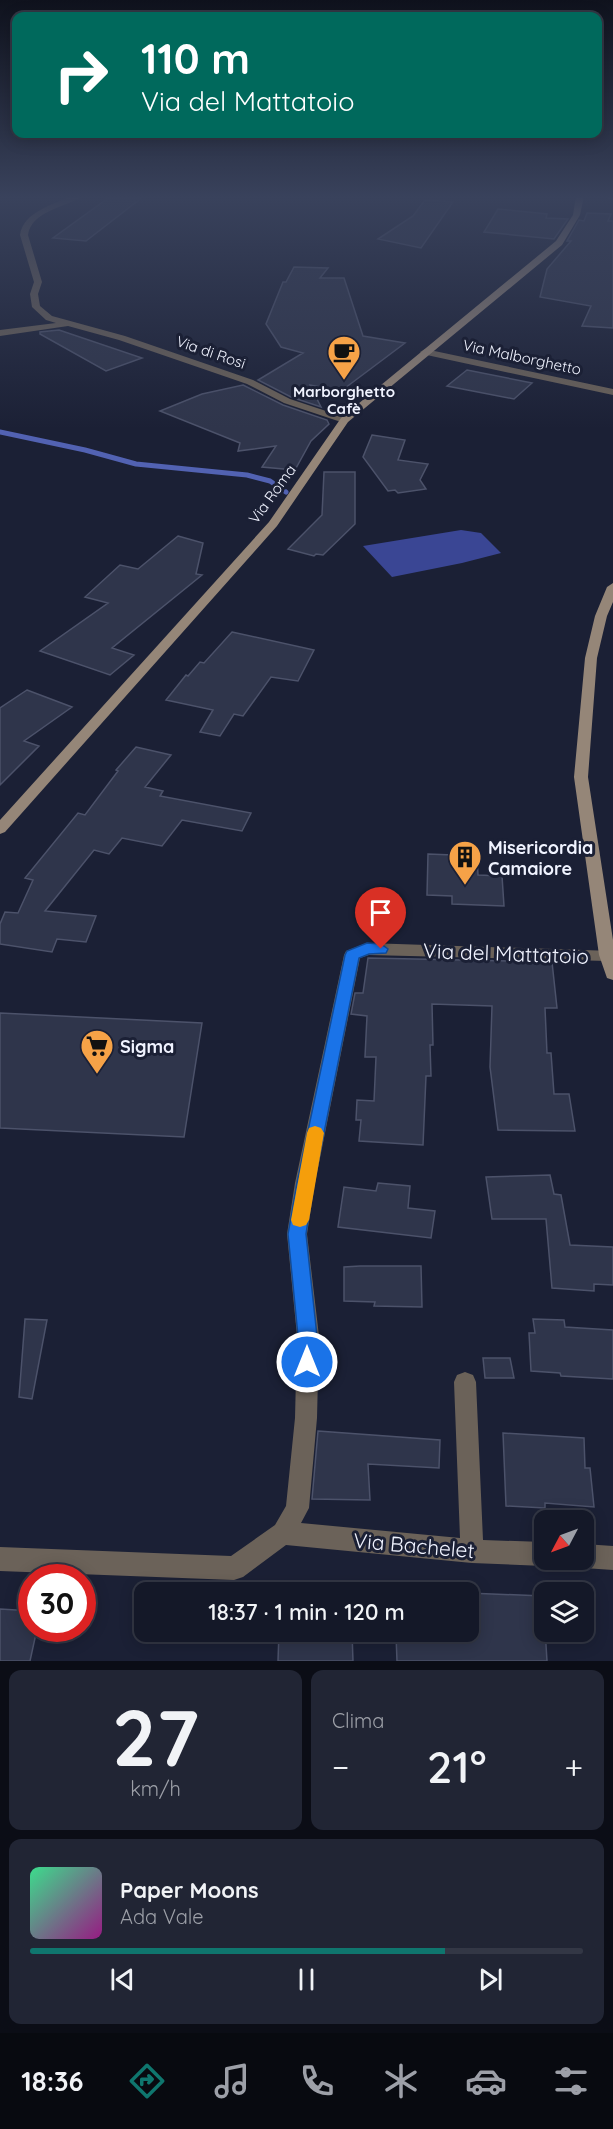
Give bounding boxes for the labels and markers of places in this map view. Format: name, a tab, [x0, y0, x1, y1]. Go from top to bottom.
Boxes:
cafe icon: Marborghetto Cafè	[326, 334, 362, 381]
place label: Marborghetto Cafè	[293, 382, 395, 418]
place label: Misericordia Camaiore	[488, 836, 593, 880]
building icon: Misericordia Camaiore	[447, 839, 483, 886]
pin	[355, 887, 406, 949]
supermarket icon: Sigma	[79, 1028, 115, 1075]
place label: Sigma	[120, 1035, 174, 1058]

